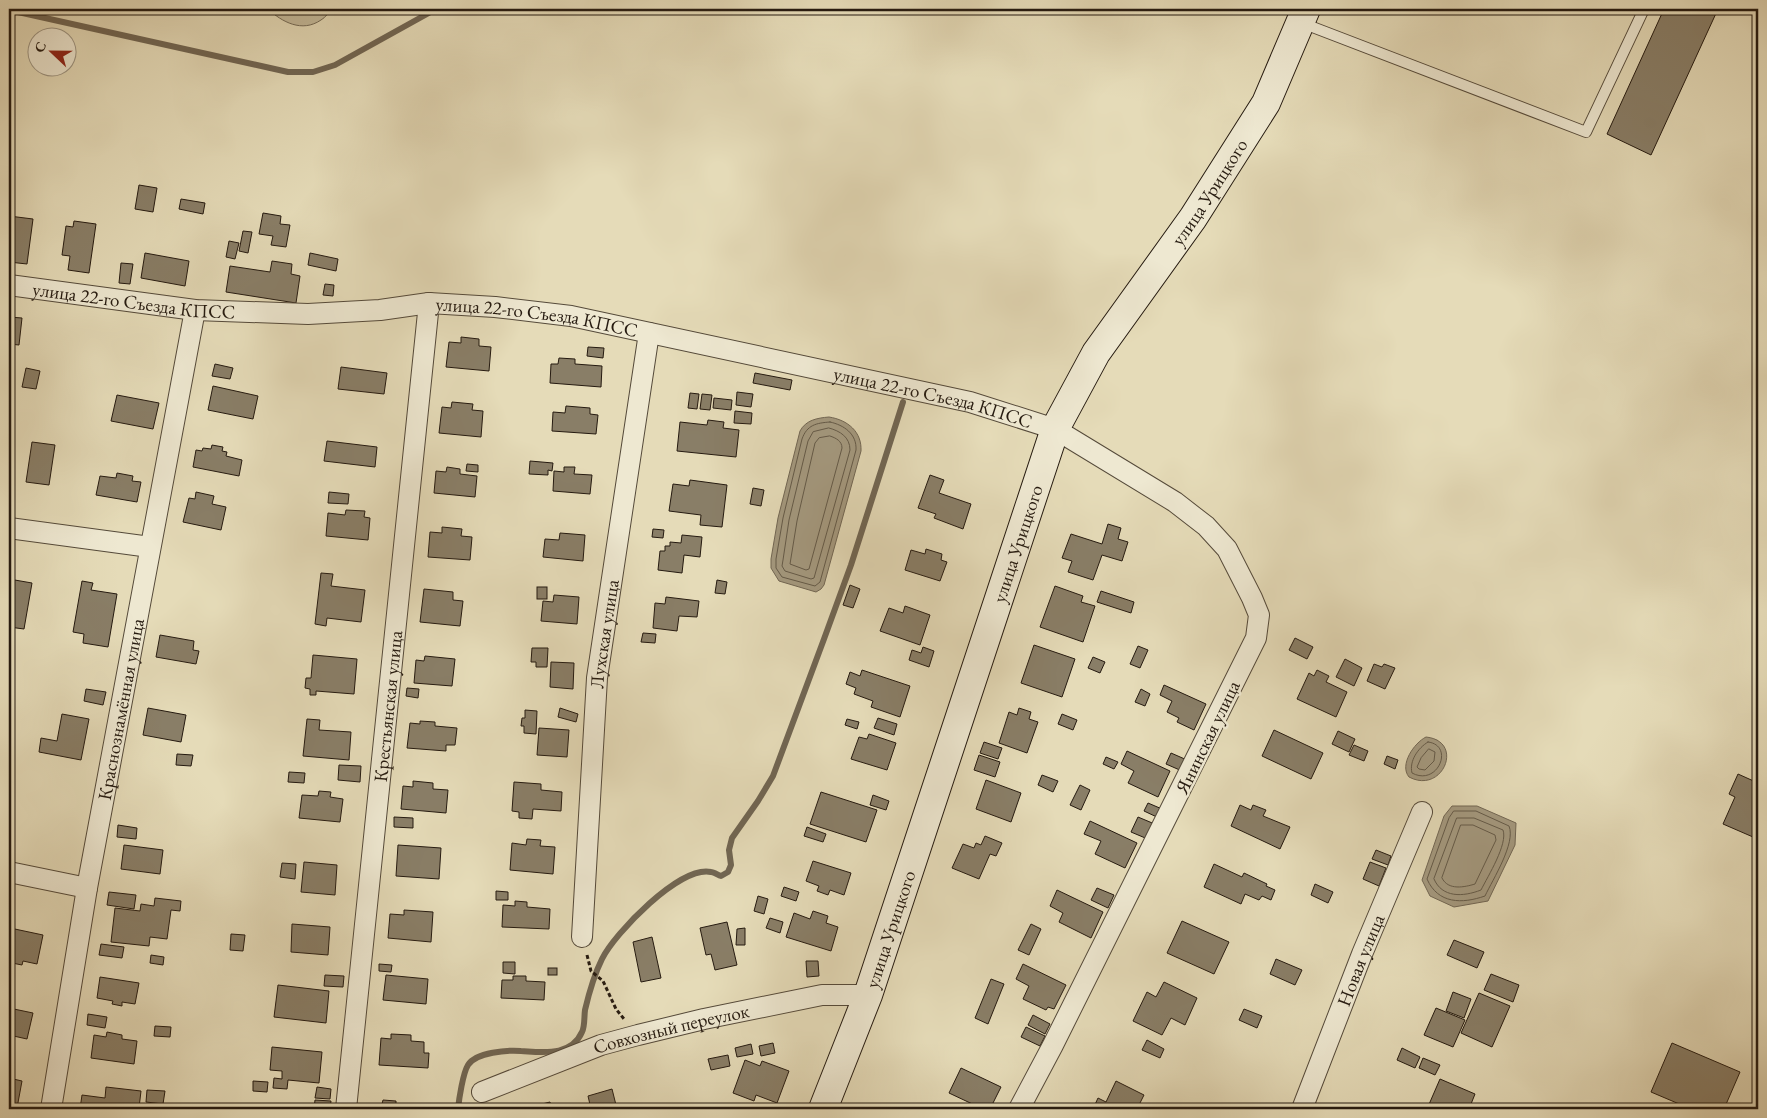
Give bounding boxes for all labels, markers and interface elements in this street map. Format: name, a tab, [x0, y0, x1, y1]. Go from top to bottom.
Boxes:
north arrow	[28, 28, 78, 78]
text: С	[30, 39, 50, 55]
street label: улица Урицкого	[1165, 134, 1253, 250]
street label: улица 22-го Съезда КПСС	[31, 276, 236, 324]
street label: улица 22-го Съезда КПСС	[435, 291, 640, 343]
street label: улица 22-го Съезда КПСС	[831, 361, 1035, 434]
street label: улица Урицкого	[987, 482, 1049, 606]
street label: Лухская улица	[584, 577, 625, 689]
street label: Краснознамённая улица	[92, 616, 150, 802]
street label: Крестьянская улица	[368, 629, 408, 783]
street label: Янинская улица	[1169, 676, 1246, 799]
street label: улица Урицкого	[859, 867, 921, 991]
street label: Новая улица	[1331, 910, 1391, 1010]
street label: Совхозный переулок	[589, 998, 751, 1060]

